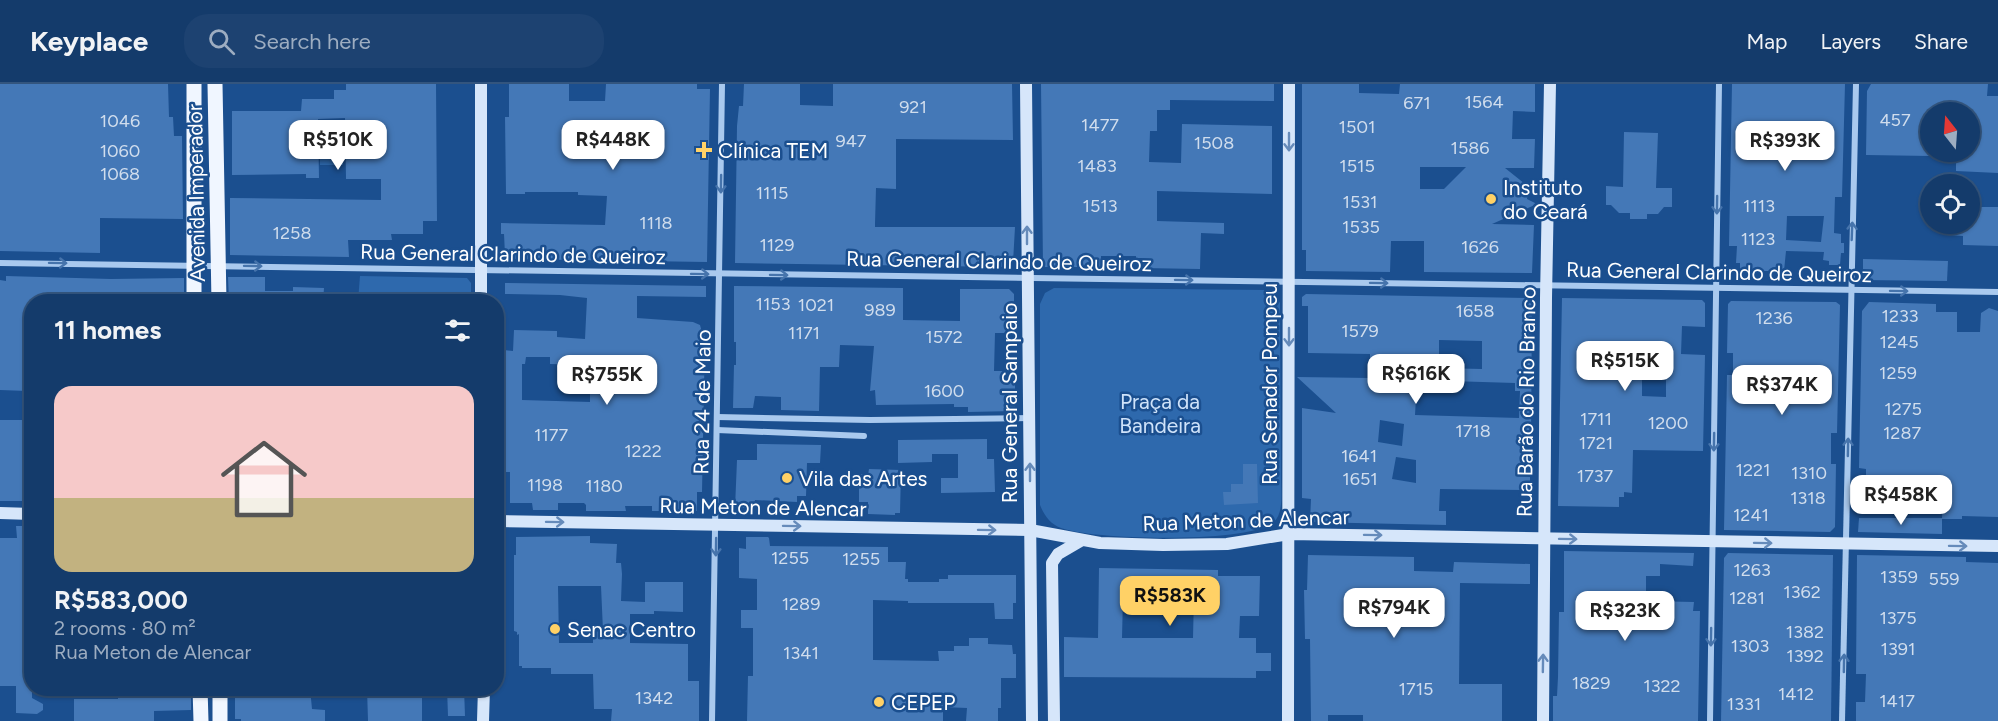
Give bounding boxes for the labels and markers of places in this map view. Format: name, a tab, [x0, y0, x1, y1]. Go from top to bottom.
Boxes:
pin: R$510K	[289, 120, 387, 171]
pin: R$448K	[564, 120, 662, 171]
pin: R$393K	[1736, 121, 1834, 172]
place label: Clínica TEM	[718, 138, 828, 163]
marker: Clínica TEM	[695, 141, 713, 159]
place label: Instituto do Ceará	[1503, 175, 1588, 224]
marker: Instituto do Ceará	[1484, 192, 1498, 206]
pin: R$515K	[1576, 341, 1674, 392]
pin: R$616K	[1367, 354, 1465, 405]
pin: R$755K	[558, 355, 656, 406]
pin: R$374K	[1733, 365, 1831, 416]
place label: Vila das Artes	[799, 466, 927, 491]
marker: Vila das Artes	[780, 471, 794, 485]
pin: R$458K	[1852, 475, 1950, 526]
pin: R$583K	[1121, 576, 1219, 627]
pin: R$794K	[1345, 588, 1443, 639]
pin: R$323K	[1576, 591, 1674, 642]
place label: Senac Centro	[567, 617, 696, 642]
marker: Senac Centro	[548, 622, 562, 636]
place label: CEPEP	[891, 690, 955, 715]
marker: CEPEP	[872, 695, 886, 709]

